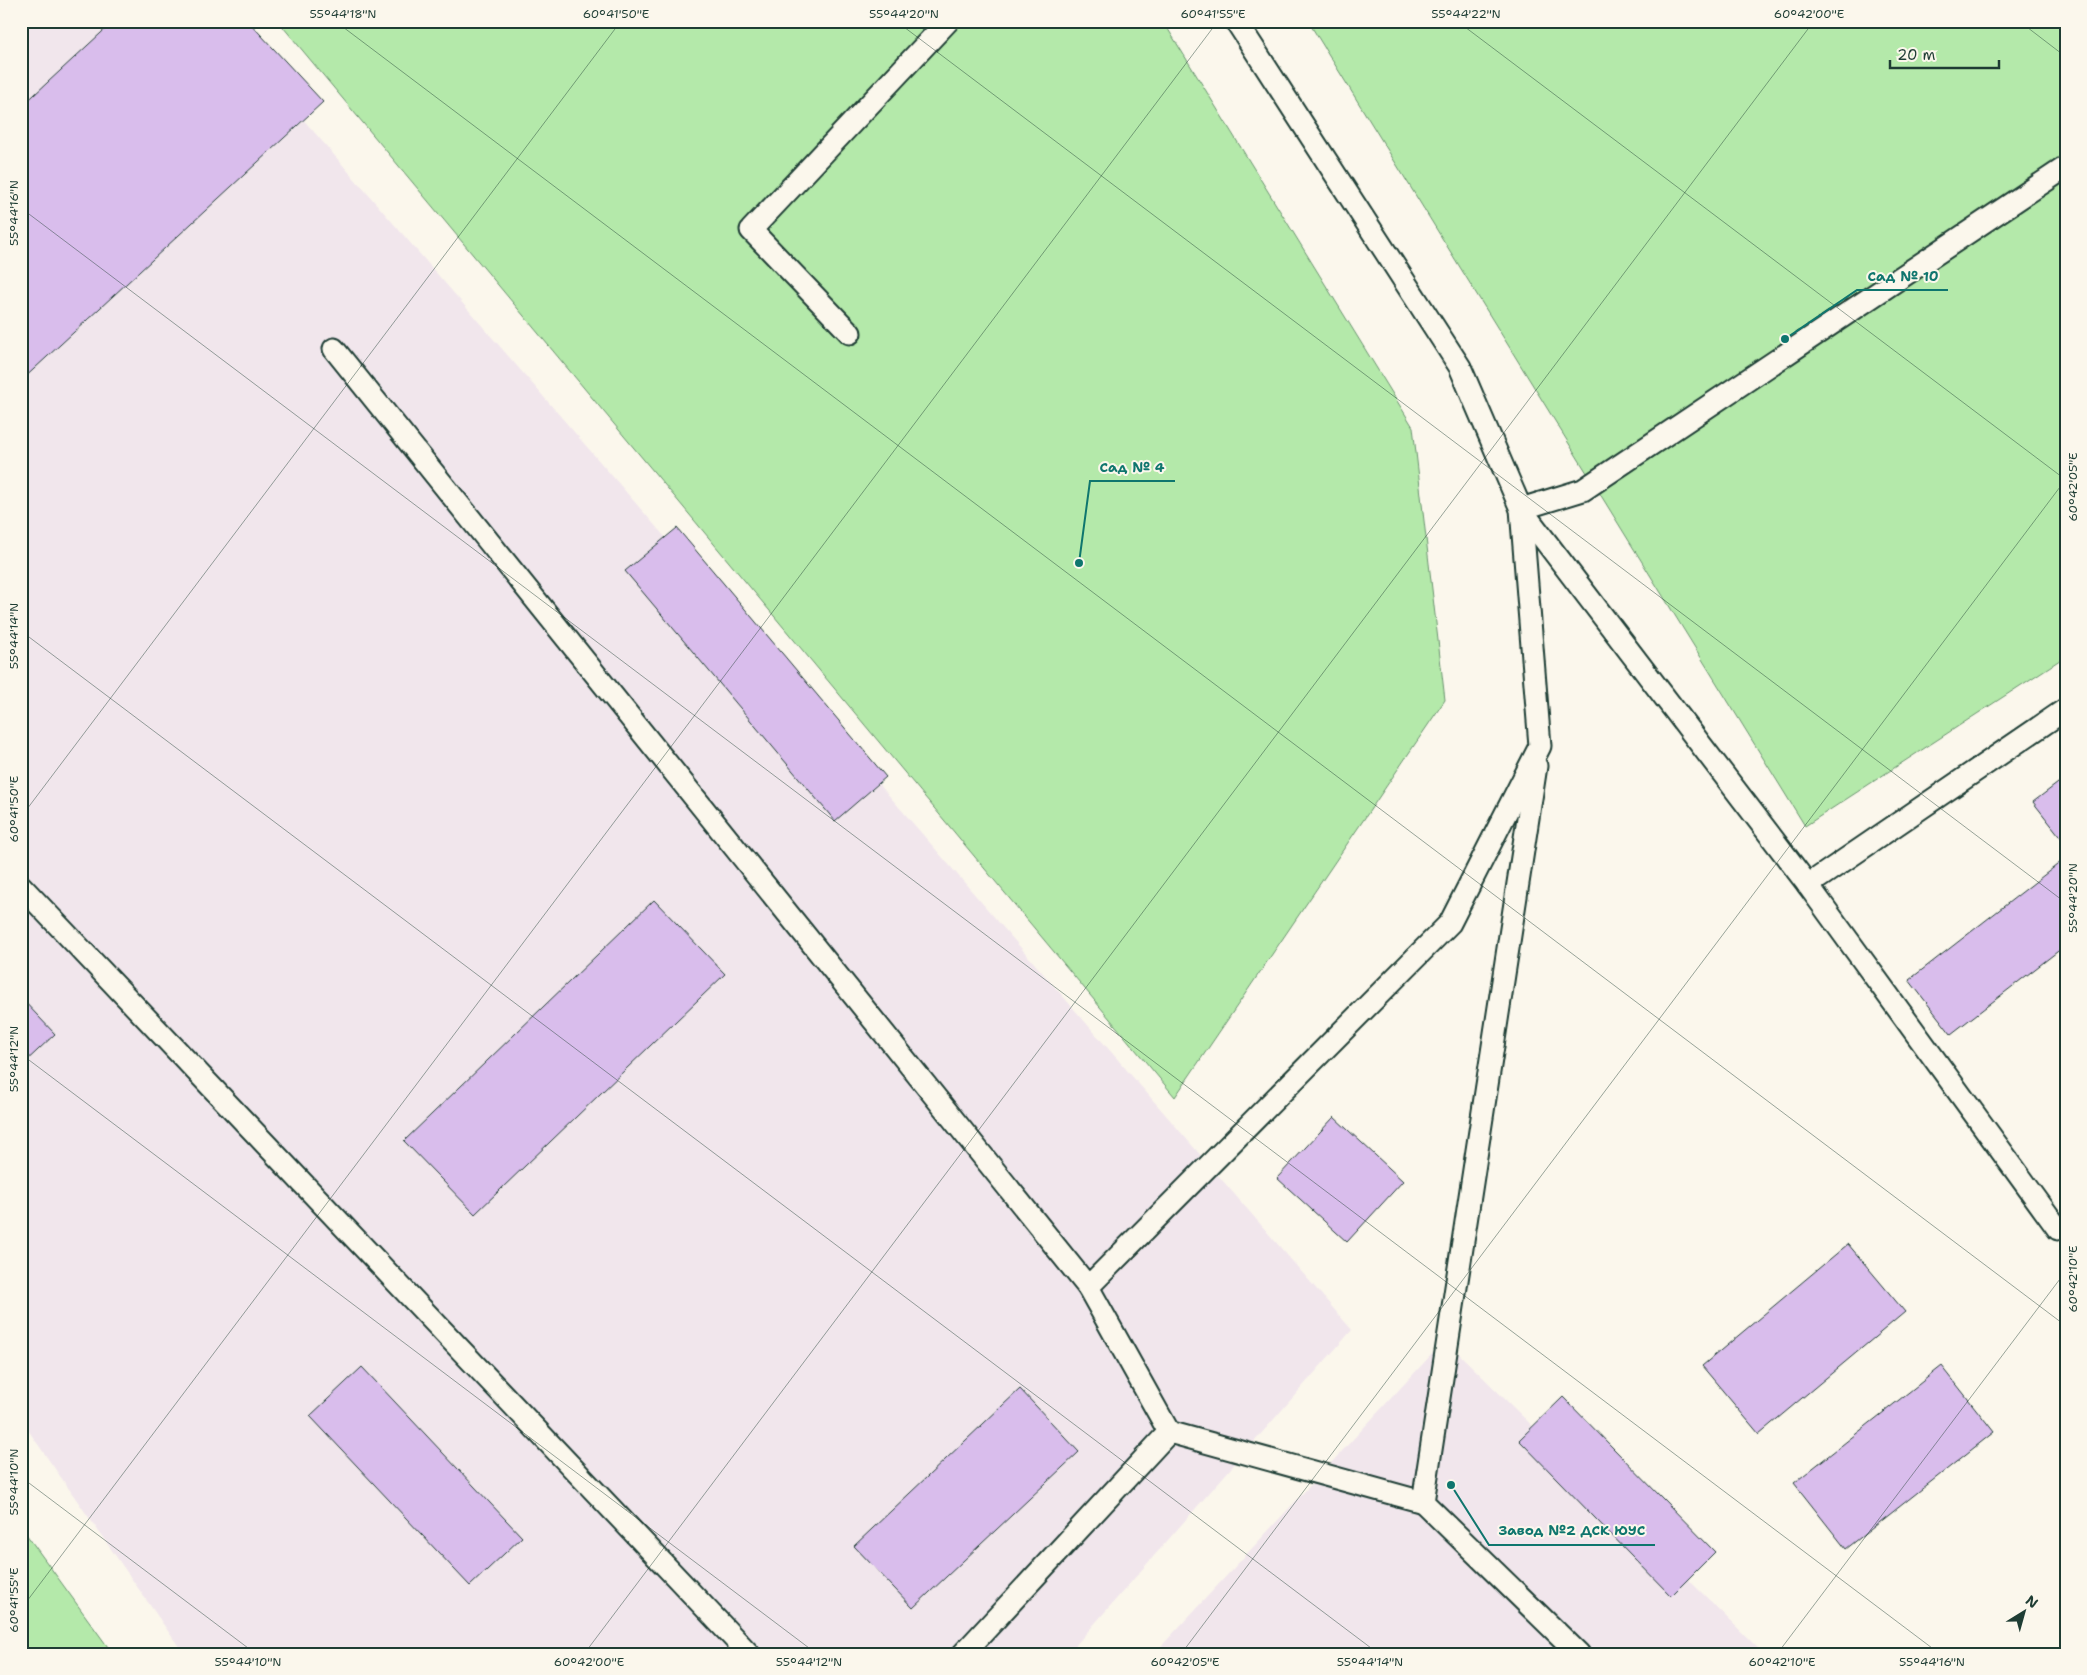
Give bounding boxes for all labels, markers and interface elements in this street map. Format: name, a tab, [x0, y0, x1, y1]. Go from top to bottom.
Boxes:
text: 55°44'18"N	[310, 6, 376, 22]
text: 60°41'50"E	[583, 6, 649, 22]
text: 55°44'20"N	[869, 6, 939, 22]
text: 60°41'55"E	[1180, 6, 1246, 22]
text: 55°44'22"N	[1431, 6, 1501, 22]
text: 60°42'00"E	[1774, 6, 1844, 22]
scale bar	[1890, 38, 1998, 70]
text: 20 m	[1897, 45, 1936, 65]
text: 55°44'16"N	[6, 180, 22, 246]
callout: Сад № 10	[1857, 261, 1948, 290]
text: Сад № 10	[1867, 267, 1939, 285]
callout: Сад № 4	[1090, 452, 1175, 481]
text: 60°42'05"E	[2065, 452, 2081, 522]
text: Сад № 4	[1099, 458, 1165, 476]
text: 55°44'14"N	[6, 603, 22, 669]
text: 60°41'50"E	[6, 776, 22, 842]
text: 55°44'20"N	[2065, 863, 2081, 933]
text: 55°44'12"N	[6, 1026, 22, 1092]
text: 60°42'10"E	[2065, 1245, 2081, 1313]
text: 55°44'10"N	[6, 1449, 22, 1515]
callout: Завод №2 ДСК ЮУС	[1489, 1516, 1655, 1545]
text: Завод №2 ДСК ЮУС	[1499, 1521, 1645, 1539]
text: 60°41'55"E	[6, 1567, 22, 1633]
north arrow	[2000, 1588, 2050, 1638]
text: N	[2022, 1591, 2042, 1612]
text: 55°44'10"N	[215, 1654, 281, 1670]
text: 60°42'00"E	[554, 1654, 624, 1670]
text: 55°44'12"N	[776, 1654, 842, 1670]
text: 60°42'05"E	[1150, 1654, 1220, 1670]
text: 55°44'14"N	[1337, 1654, 1403, 1670]
text: 60°42'10"E	[1748, 1654, 1816, 1670]
text: 55°44'16"N	[1899, 1654, 1965, 1670]

